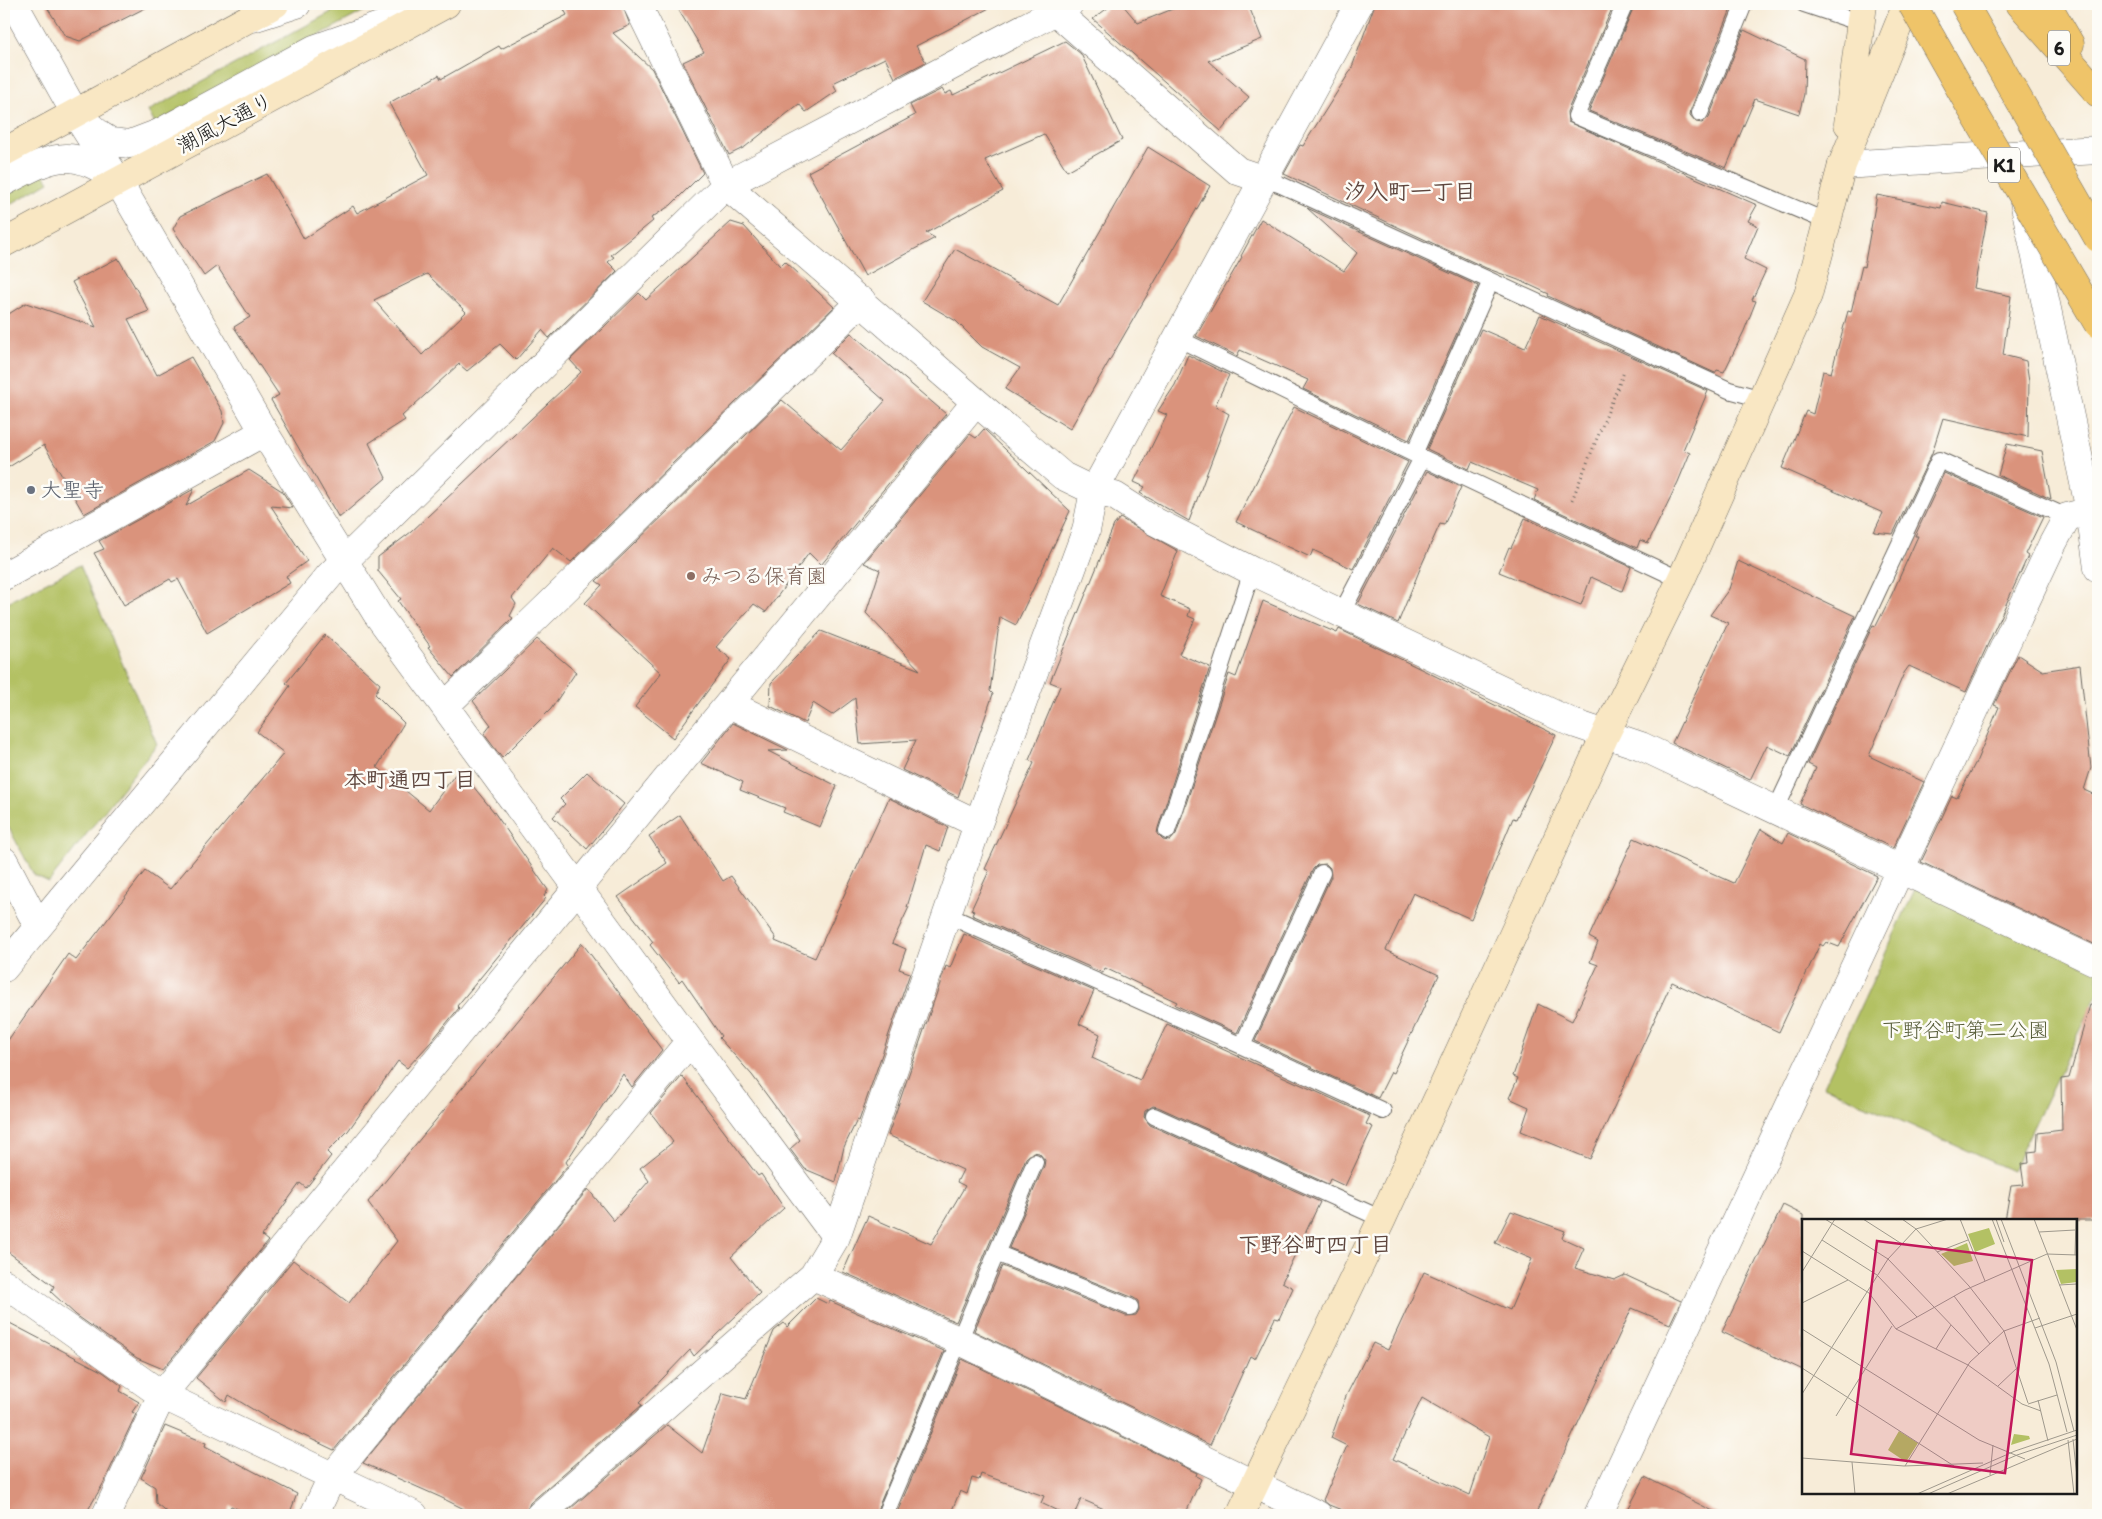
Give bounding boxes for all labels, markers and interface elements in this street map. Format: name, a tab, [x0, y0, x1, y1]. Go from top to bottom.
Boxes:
road number: 6	[2048, 30, 2070, 66]
street label: 潮風大通り	[173, 87, 277, 158]
road number: K1	[1988, 148, 2020, 182]
district label: 汐入町一丁目	[1344, 178, 1476, 205]
place label: 大聖寺	[41, 477, 104, 502]
marker: 大聖寺	[25, 484, 37, 496]
place label: みつる保育園	[701, 563, 827, 588]
marker: みつる保育園	[685, 570, 697, 582]
district label: 本町通四丁目	[344, 766, 476, 793]
park label: 下野谷町第二公園	[1881, 1017, 2049, 1042]
inset map	[1802, 1219, 2077, 1494]
district label: 下野谷町四丁目	[1238, 1231, 1392, 1258]

